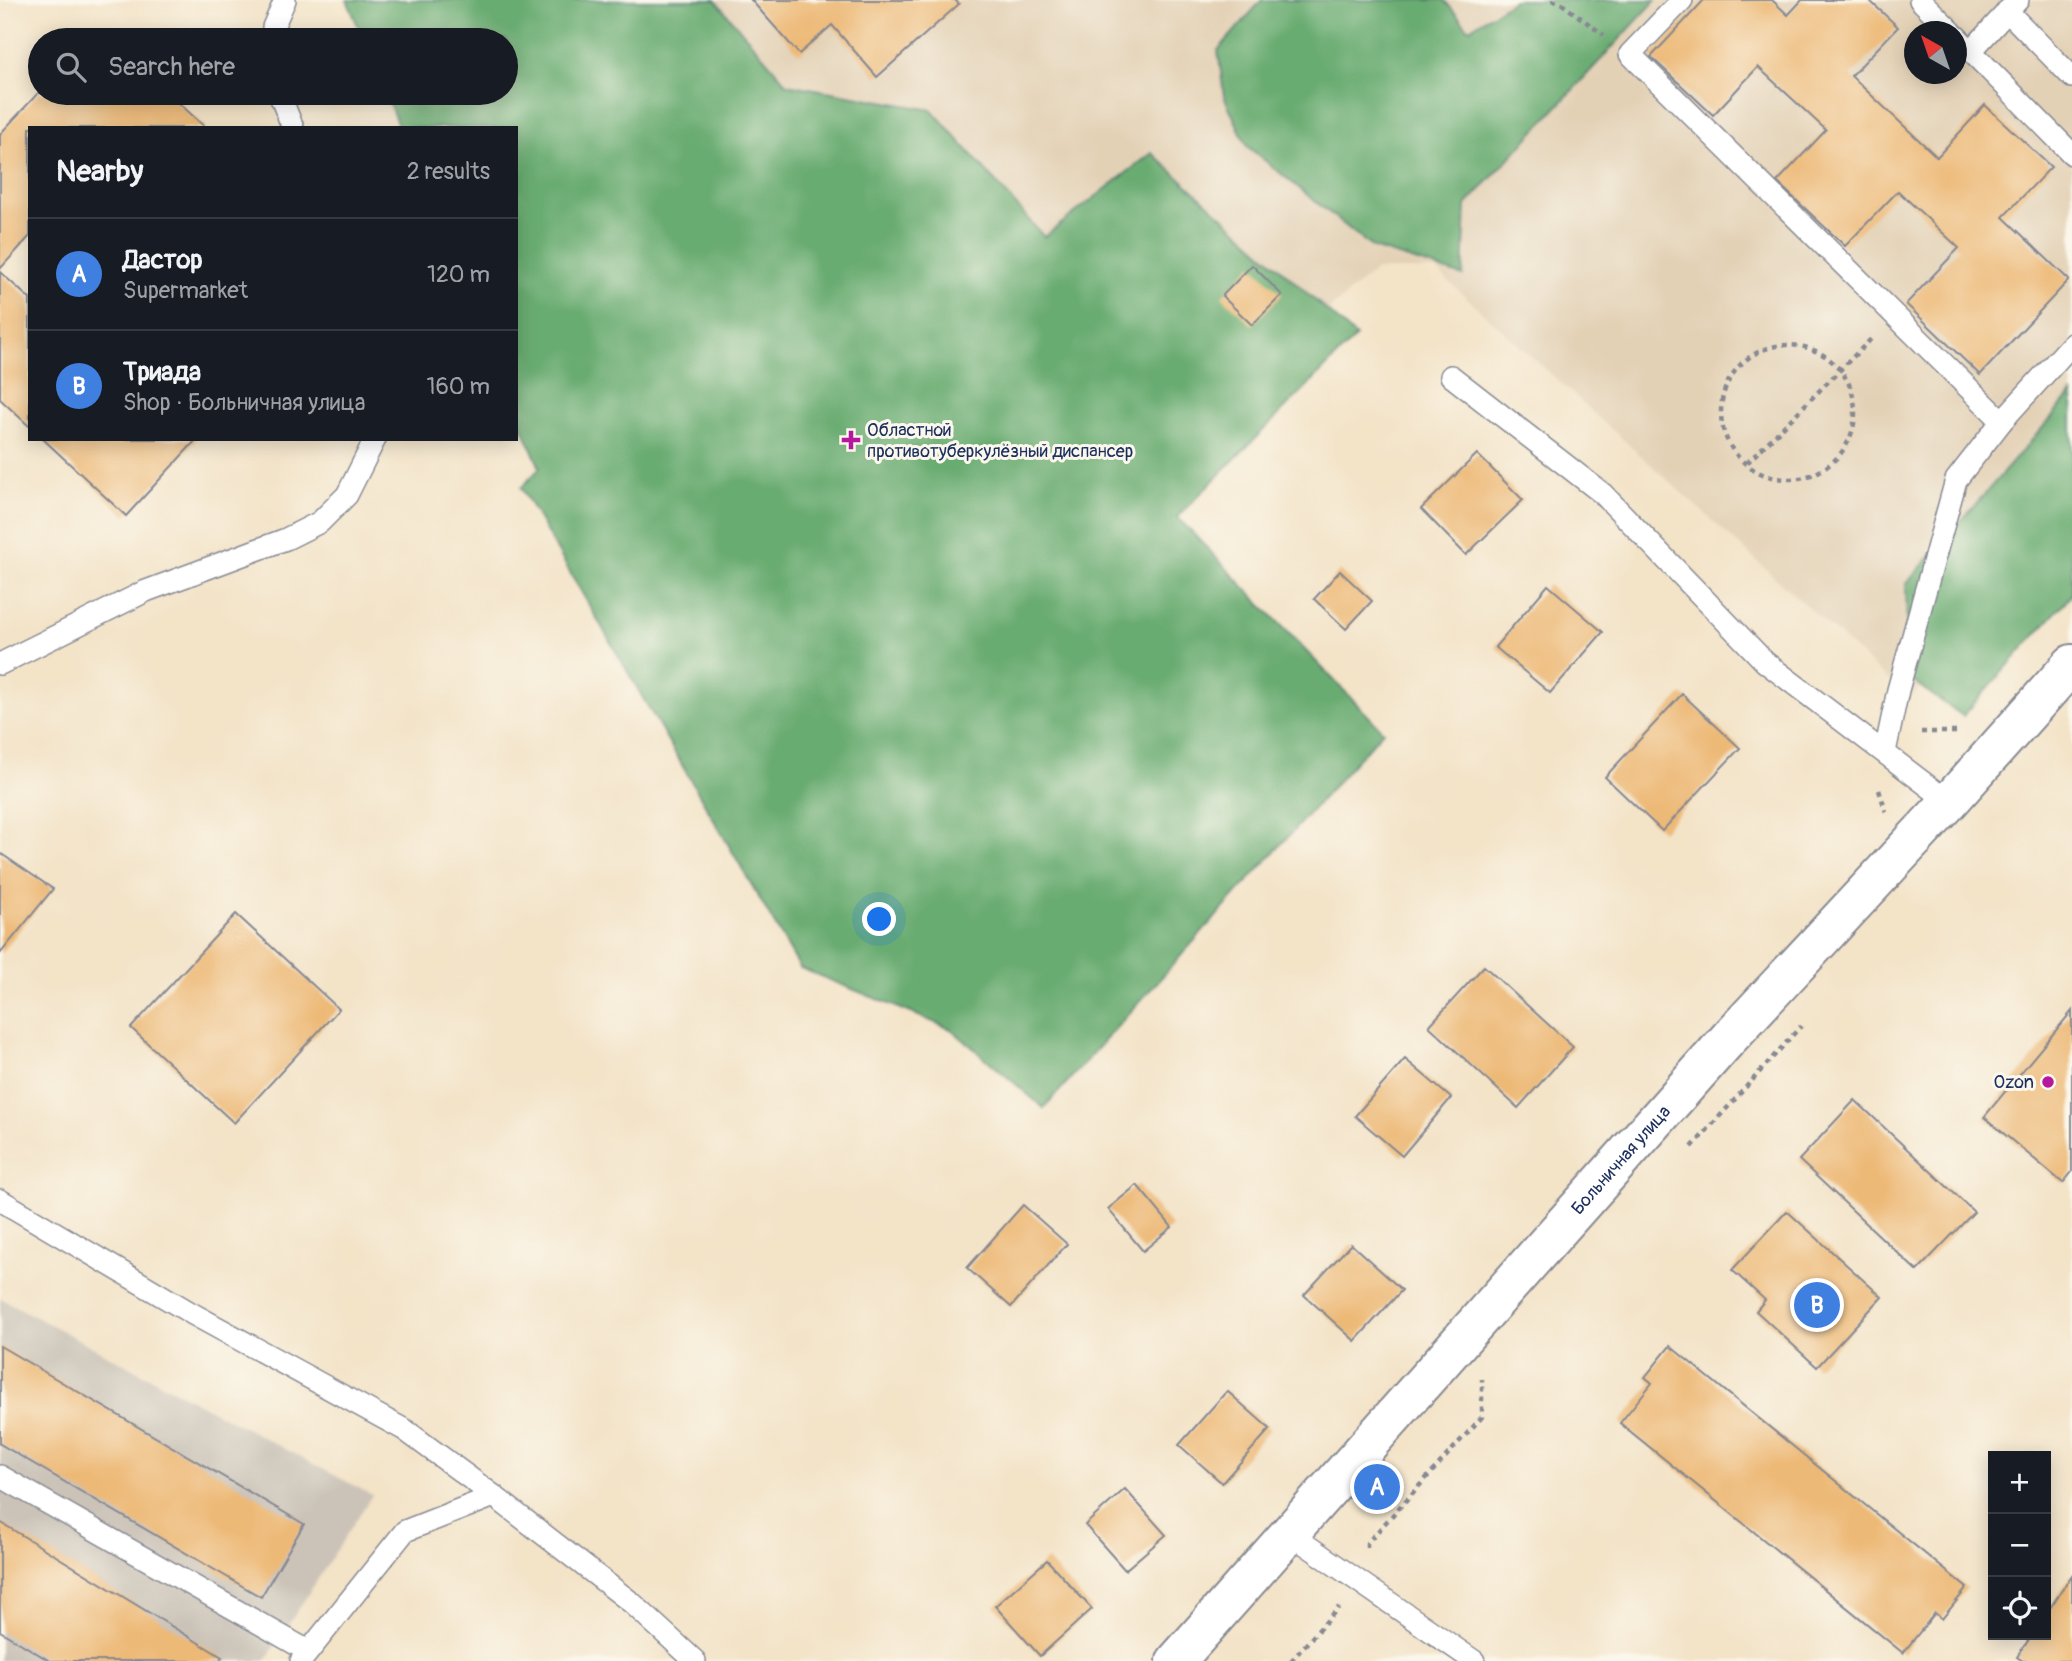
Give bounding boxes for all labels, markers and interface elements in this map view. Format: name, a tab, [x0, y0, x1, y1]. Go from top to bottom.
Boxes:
north arrow	[1904, 21, 1967, 84]
search box	[28, 28, 518, 105]
icon: search	[52, 48, 90, 86]
text: Search here	[108, 51, 235, 83]
text: Nearby	[56, 153, 143, 190]
text: 2 results	[407, 157, 490, 186]
text: Дастор	[123, 244, 203, 276]
text: A	[72, 260, 86, 289]
text: 120 m	[427, 260, 490, 289]
text: Supermarket	[123, 276, 248, 305]
text: Триада	[123, 356, 201, 388]
text: B	[72, 372, 86, 401]
text: 160 m	[426, 372, 490, 401]
text: Shop · Больничная улица	[123, 388, 365, 417]
place label: Областной противотуберкулёзный диспансер	[867, 419, 1133, 463]
marker: Областной противотуберкулёзный диспансер	[841, 430, 861, 450]
your location	[862, 902, 896, 936]
place label: Ozon	[1994, 1071, 2034, 1094]
marker: Ozon	[2040, 1074, 2056, 1090]
street label: Больничная улица	[1566, 1101, 1676, 1220]
pin: B	[1794, 1279, 1840, 1331]
map controls	[1988, 1451, 2051, 1640]
button: +	[1988, 1451, 2051, 1514]
pin: A	[1354, 1461, 1400, 1513]
button: −	[1988, 1514, 2051, 1577]
button: locate	[1988, 1577, 2051, 1640]

